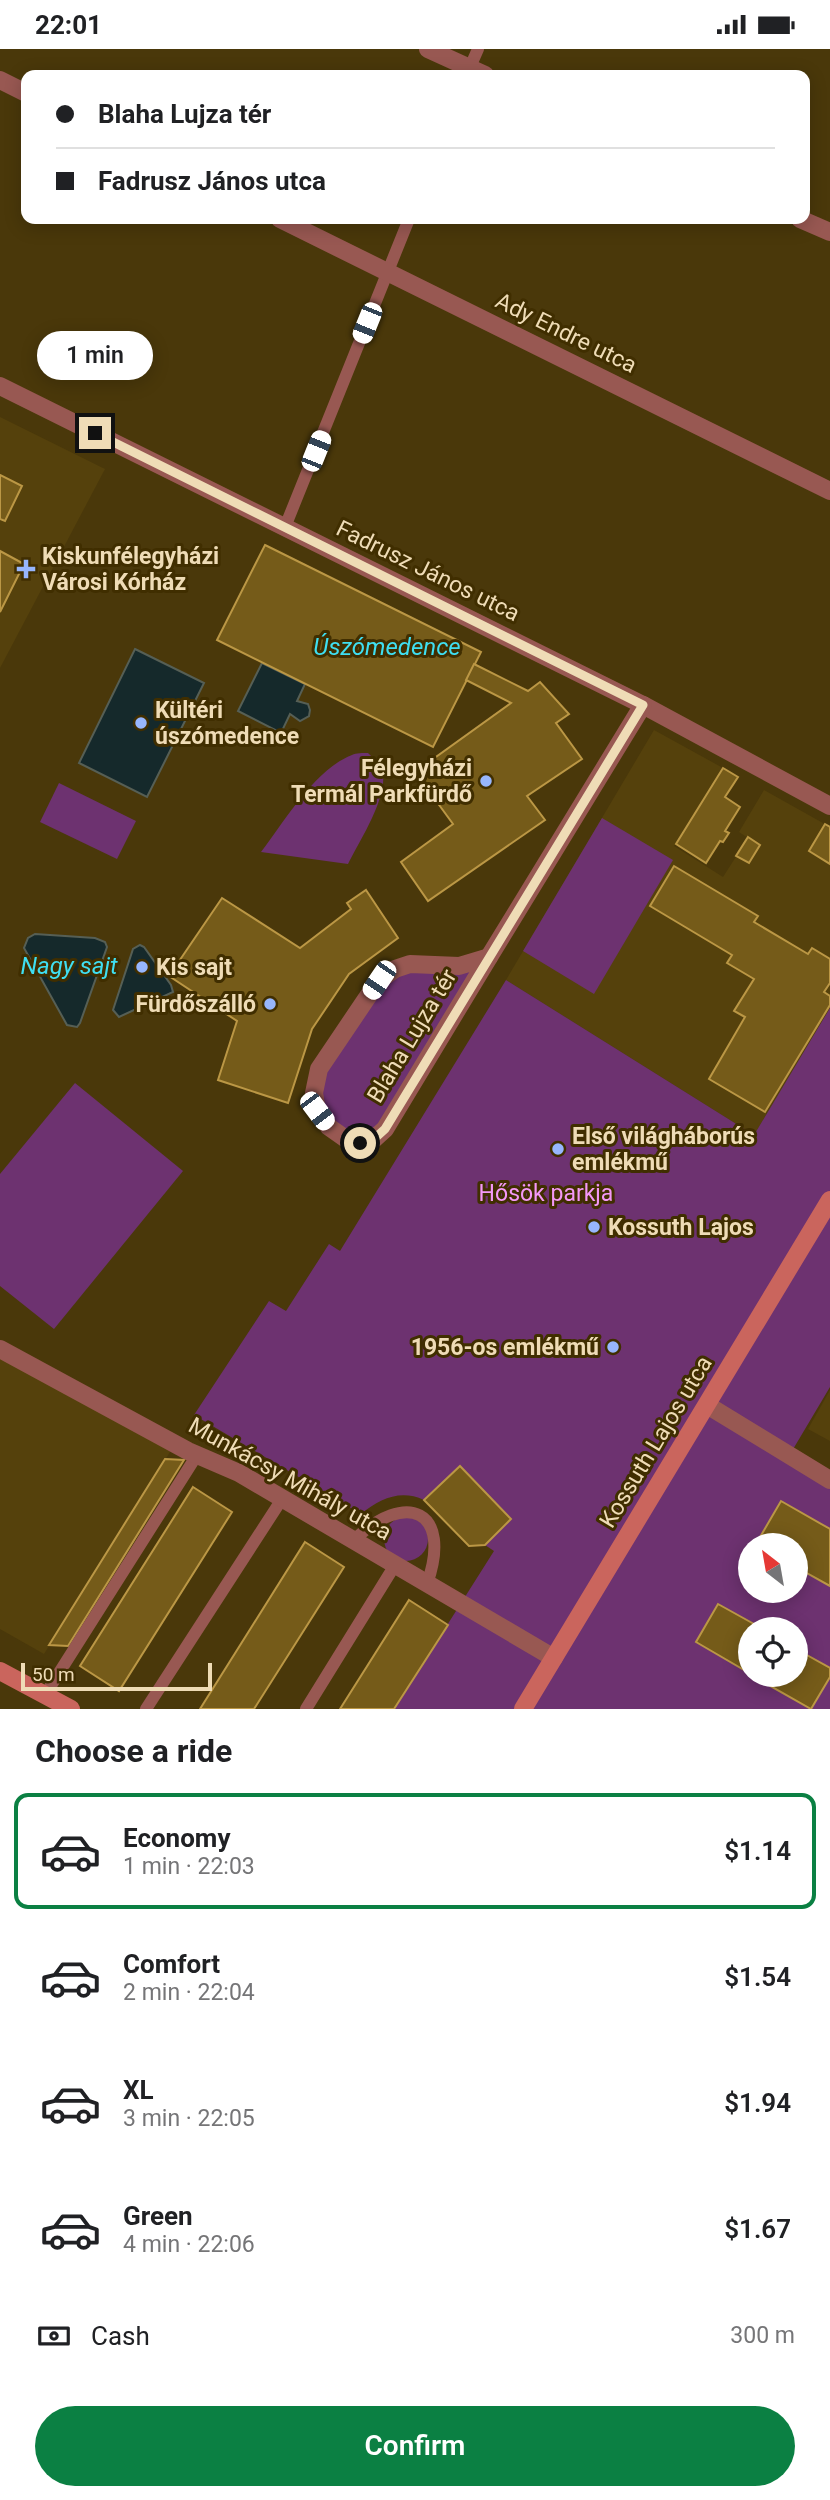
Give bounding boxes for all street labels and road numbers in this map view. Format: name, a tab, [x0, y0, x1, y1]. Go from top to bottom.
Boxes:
street label: Ady Endre utca	[491, 287, 641, 379]
street label: Fadrusz János utca	[332, 515, 524, 627]
street label: Blaha Lujza tér	[362, 964, 462, 1107]
street label: Kossuth Lajos utca	[594, 1351, 718, 1533]
street label: Munkácsy Mihály utca	[184, 1412, 396, 1546]

